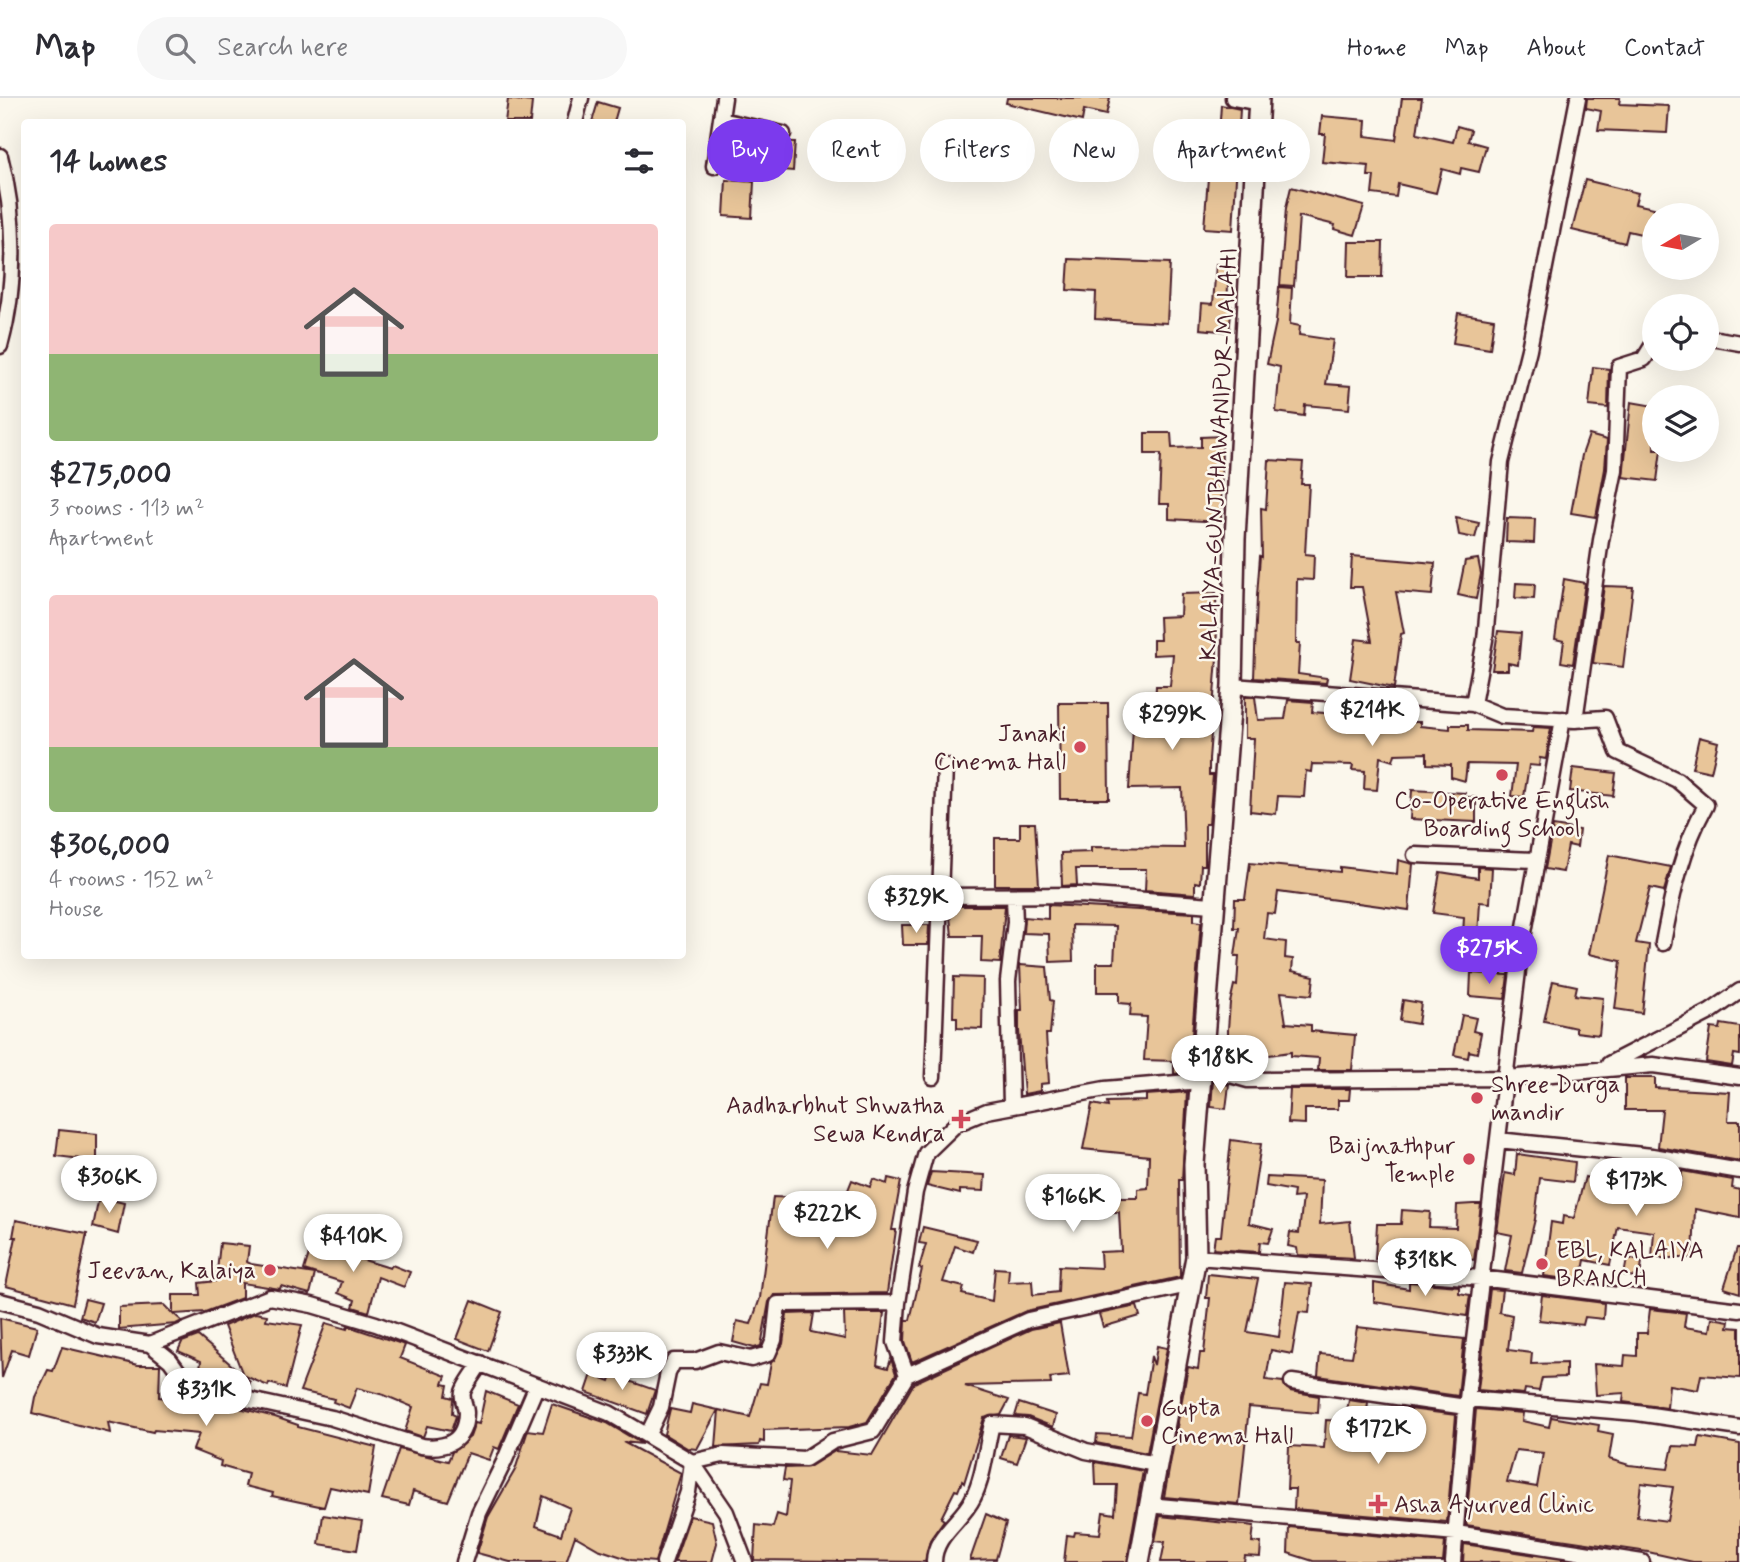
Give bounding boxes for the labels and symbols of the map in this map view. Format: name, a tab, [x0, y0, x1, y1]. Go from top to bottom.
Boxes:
north arrow	[1642, 203, 1718, 280]
street label: KALAIYA-GUNJBHAWANIPUR-MALAHI	[1193, 247, 1246, 662]
pin: $214K	[1323, 688, 1421, 748]
pin: $299K	[1123, 692, 1221, 752]
place label: Janaki Cinema Hall	[934, 719, 1066, 778]
marker: Janaki Cinema Hall	[1072, 739, 1088, 755]
marker: Co-Operative English Boarding School	[1494, 767, 1510, 783]
place label: Co-Operative English Boarding School	[1394, 786, 1610, 848]
pin: $329K	[867, 876, 965, 935]
pin: $275K	[1440, 926, 1538, 986]
pin: $188K	[1171, 1035, 1269, 1095]
place label: Shree Durga mandir	[1491, 1070, 1620, 1129]
marker: Shree Durga mandir	[1469, 1090, 1485, 1106]
place label: Aadharbhut Shwatha Sewa Kendra	[726, 1091, 945, 1150]
marker: Aadharbhut Shwatha Sewa Kendra	[951, 1109, 971, 1129]
place label: Baijnathpur Temple	[1329, 1131, 1455, 1190]
marker: Baijnathpur Temple	[1461, 1151, 1477, 1167]
pin: $306K	[60, 1156, 158, 1215]
pin: $173K	[1587, 1158, 1685, 1218]
pin: $166K	[1024, 1174, 1122, 1234]
pin: $222K	[778, 1192, 876, 1251]
pin: $410K	[304, 1214, 402, 1274]
place label: EBL, KALAIYA BRANCH	[1556, 1236, 1704, 1295]
pin: $318K	[1376, 1238, 1474, 1298]
place label: Jeevan, Kalaiya	[87, 1256, 256, 1287]
marker: EBL, KALAIYA BRANCH	[1534, 1256, 1550, 1272]
marker: Jeevan, Kalaiya	[262, 1262, 278, 1278]
pin: $333K	[573, 1332, 671, 1392]
pin: $331K	[157, 1368, 255, 1428]
place label: Gupta Cinema Hall	[1161, 1393, 1293, 1452]
pin: $172K	[1329, 1406, 1427, 1466]
marker: Gupta Cinema Hall	[1139, 1413, 1155, 1429]
place label: Asha Ayurved Clinic	[1394, 1490, 1594, 1521]
marker: Asha Ayurved Clinic	[1368, 1494, 1388, 1514]

